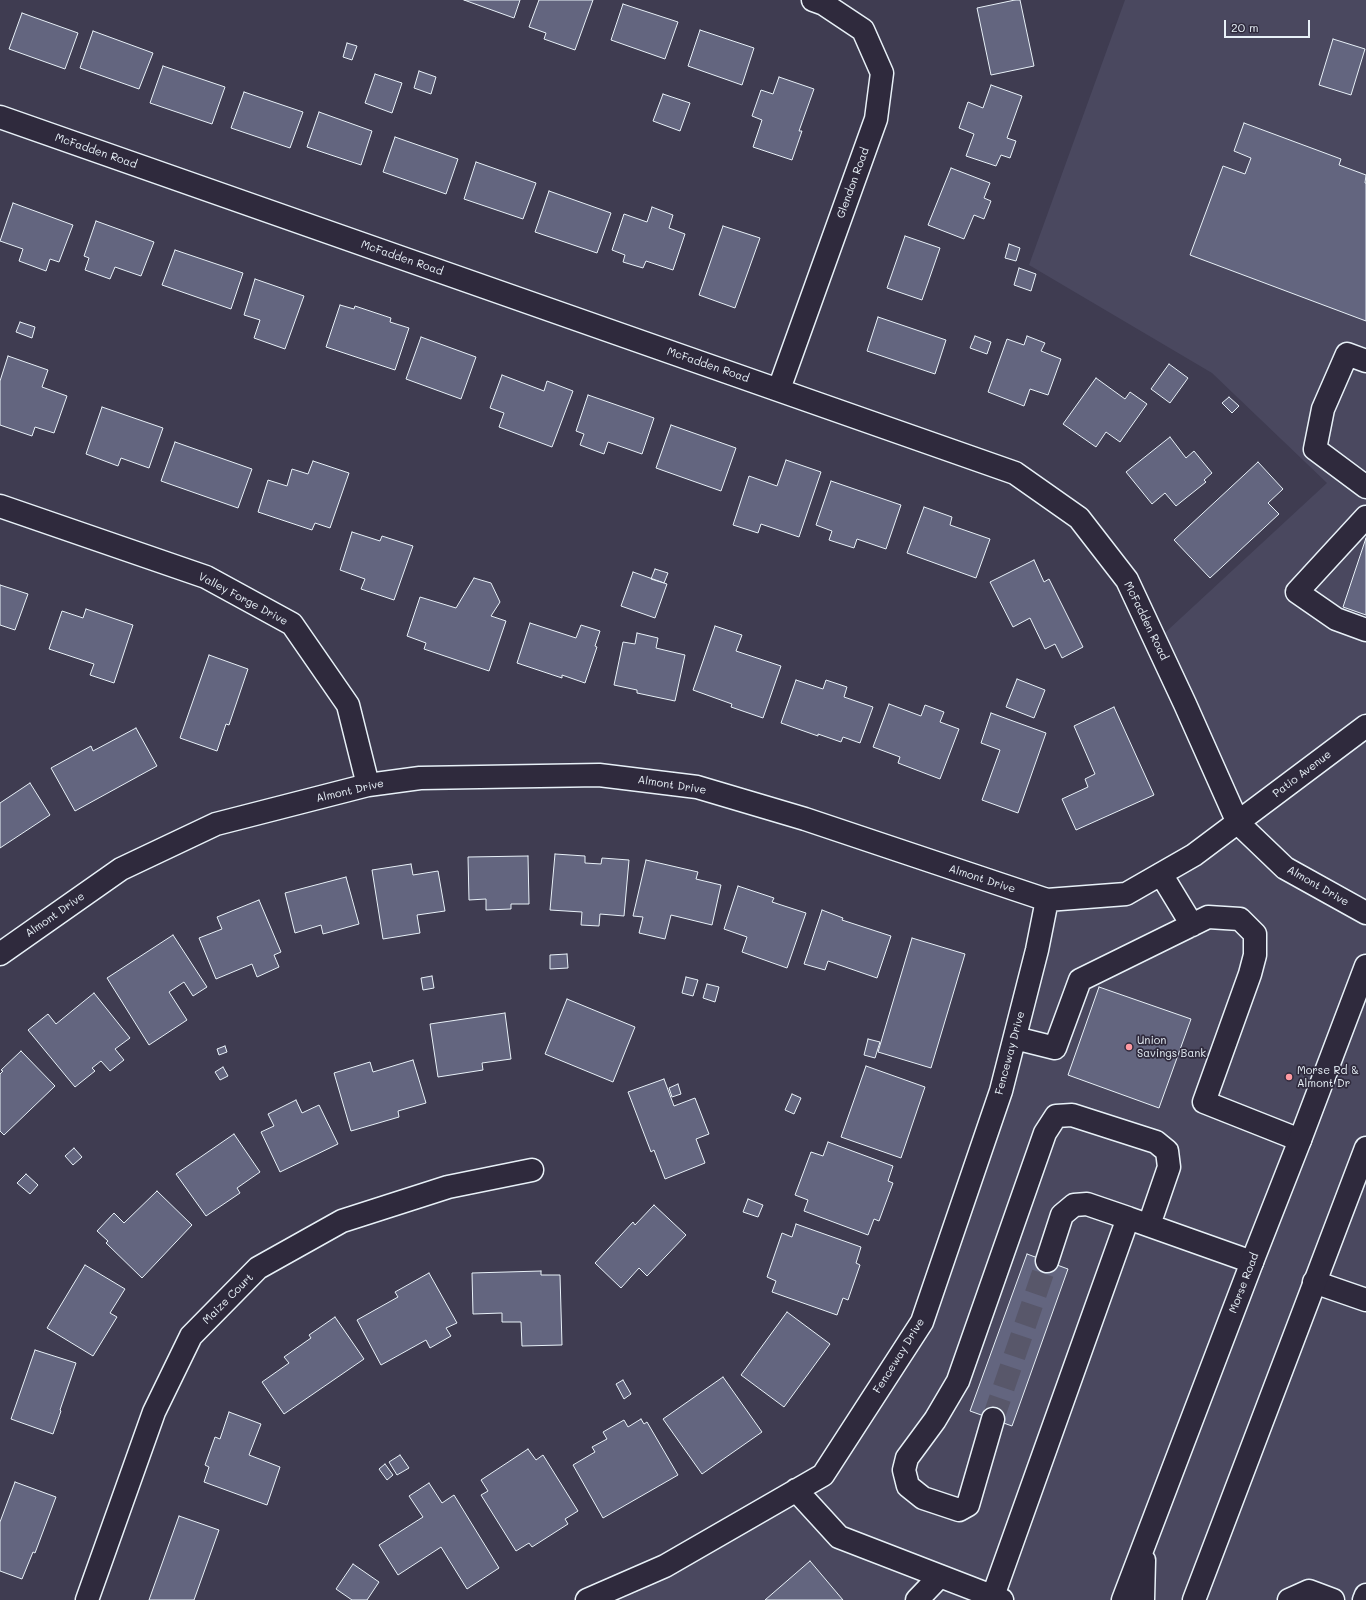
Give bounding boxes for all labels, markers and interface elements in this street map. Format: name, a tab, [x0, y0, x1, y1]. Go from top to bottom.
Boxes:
scale bar	[1226, 12, 1312, 38]
text: 20 m	[1231, 19, 1259, 35]
street label: McFadden Road	[53, 131, 139, 171]
street label: Glendon Road	[834, 146, 872, 220]
street label: McFadden Road	[359, 238, 445, 278]
street label: McFadden Road	[665, 345, 751, 385]
street label: Valley Forge Drive	[196, 570, 290, 628]
street label: McFadden Road	[1121, 579, 1171, 663]
street label: Patio Avenue	[1270, 748, 1334, 800]
street label: Almont Drive	[637, 773, 707, 797]
street label: Almont Drive	[315, 777, 385, 805]
street label: Almont Drive	[947, 862, 1017, 896]
street label: Almont Drive	[1285, 863, 1351, 909]
street label: Almont Drive	[23, 890, 87, 940]
street label: Fenceway Drive	[992, 1010, 1028, 1096]
place label: Union Savings Bank	[1137, 1034, 1206, 1060]
marker: Union Savings Bank	[1124, 1042, 1134, 1052]
place label: Morse Rd & Almont Dr	[1297, 1064, 1359, 1090]
marker: Morse Rd & Almont Dr	[1284, 1072, 1294, 1082]
street label: Morse Road	[1226, 1251, 1262, 1315]
street label: Maize Court	[200, 1271, 256, 1327]
street label: Fenceway Drive	[871, 1316, 927, 1396]

